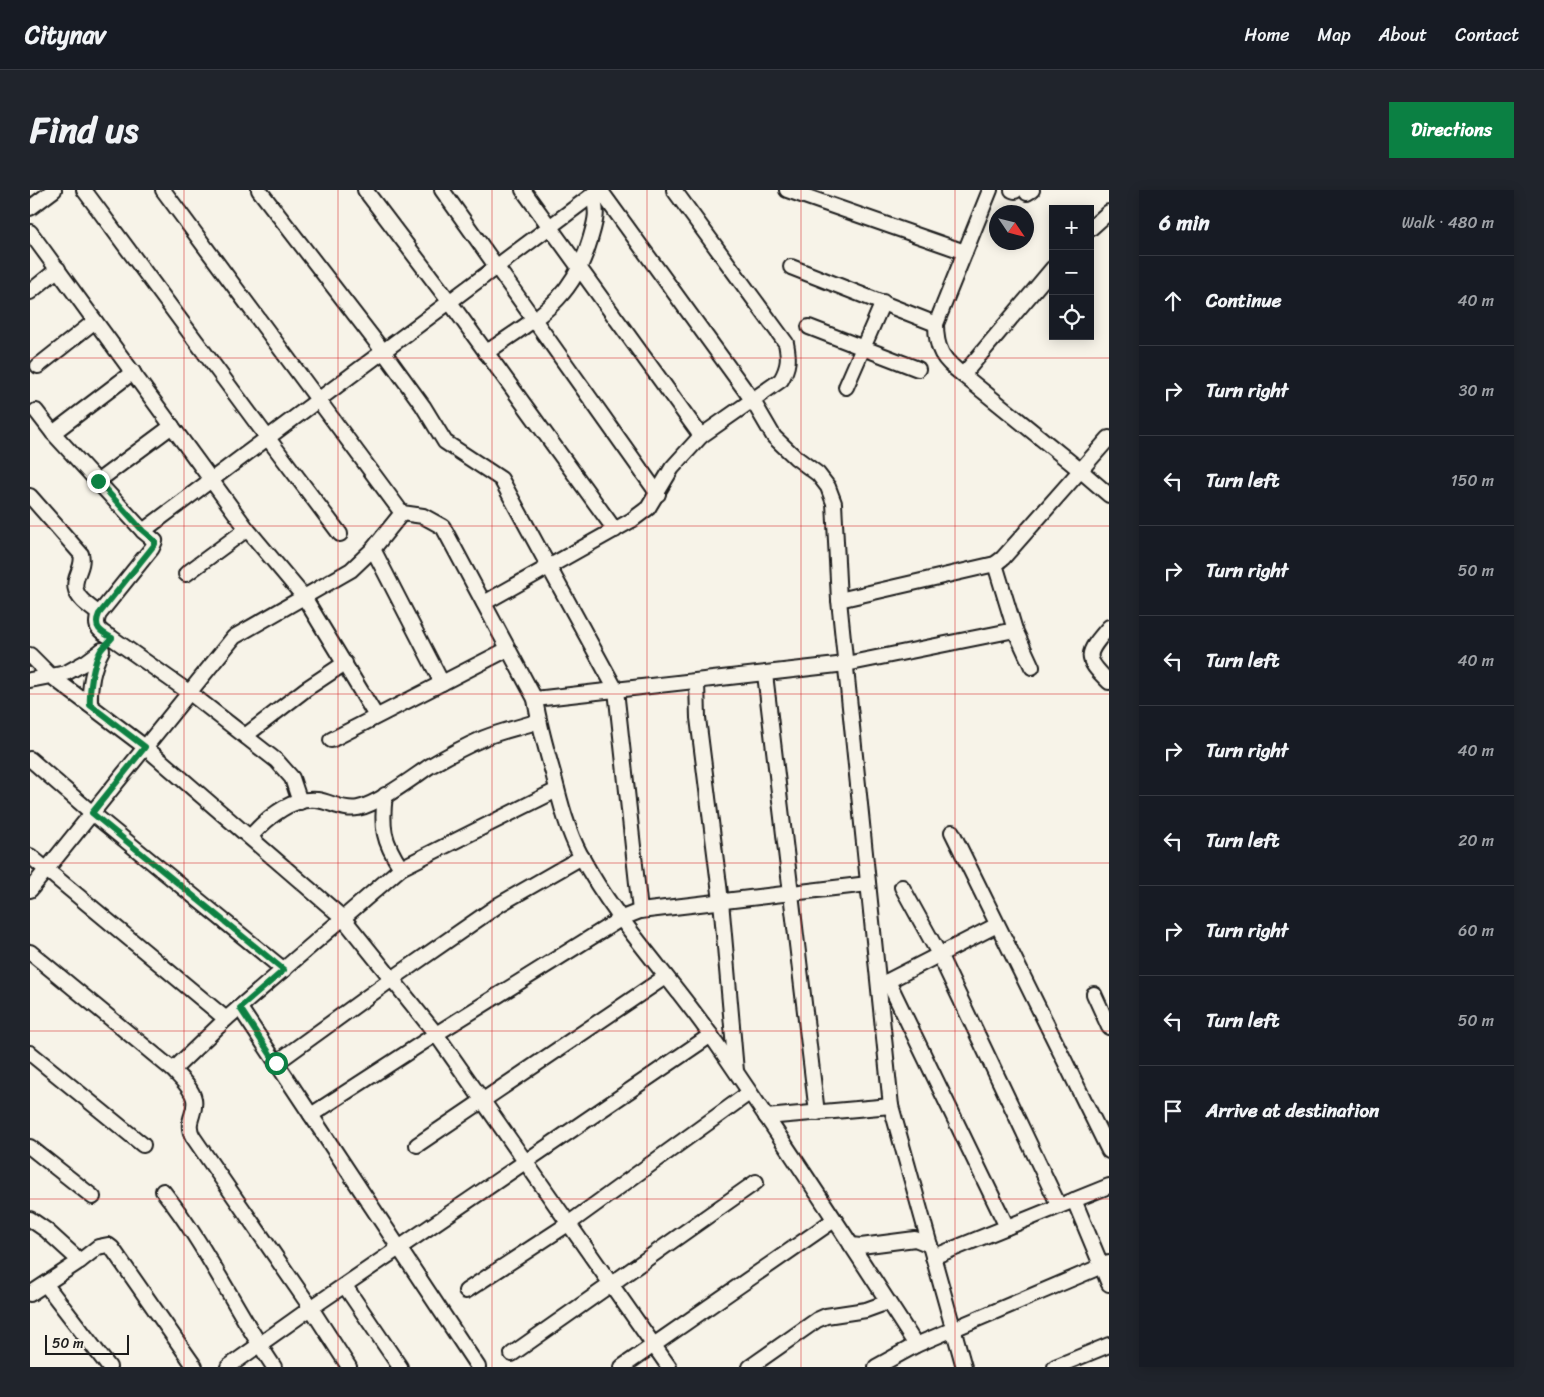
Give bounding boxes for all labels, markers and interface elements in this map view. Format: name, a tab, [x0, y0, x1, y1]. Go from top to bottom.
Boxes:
text: Citynav	[25, 14, 106, 56]
text: Home	[1245, 19, 1290, 51]
text: Map	[1318, 19, 1351, 51]
text: About	[1379, 19, 1427, 51]
text: Contact	[1455, 19, 1519, 51]
text: Find us	[30, 99, 138, 161]
button: Directions	[1389, 102, 1514, 158]
text: 6 min	[1159, 204, 1210, 242]
north arrow	[989, 205, 1034, 250]
map controls	[1049, 205, 1094, 340]
button: +	[1049, 205, 1094, 250]
text: Walk · 480 m	[1402, 208, 1494, 237]
button: −	[1049, 250, 1094, 295]
text: Continue	[1206, 284, 1282, 317]
text: 40 m	[1457, 286, 1494, 315]
icon: ahead	[1159, 287, 1187, 315]
button: locate	[1049, 295, 1094, 340]
text: Turn right	[1206, 374, 1288, 407]
text: 30 m	[1459, 376, 1494, 405]
icon: right	[1159, 377, 1187, 405]
text: Turn left	[1206, 464, 1279, 497]
text: 150 m	[1451, 466, 1494, 495]
icon: left	[1159, 467, 1187, 495]
route end	[87, 470, 110, 493]
text: Turn right	[1206, 554, 1288, 587]
text: 50 m	[1458, 556, 1494, 585]
icon: right	[1159, 557, 1187, 585]
text: Turn left	[1206, 644, 1279, 677]
text: 40 m	[1457, 646, 1494, 675]
icon: left	[1159, 647, 1187, 675]
text: Turn right	[1206, 734, 1288, 767]
text: 40 m	[1457, 736, 1494, 765]
icon: right	[1159, 737, 1187, 765]
text: Turn left	[1206, 824, 1279, 857]
text: 20 m	[1458, 826, 1494, 855]
icon: left	[1159, 827, 1187, 855]
text: Turn right	[1206, 914, 1288, 947]
text: 60 m	[1458, 916, 1494, 945]
icon: right	[1159, 917, 1187, 945]
text: Turn left	[1206, 1004, 1279, 1037]
text: 50 m	[1458, 1006, 1494, 1035]
icon: left	[1159, 1007, 1187, 1035]
route start	[265, 1052, 288, 1075]
text: Arrive at destination	[1206, 1094, 1379, 1127]
icon: arrive	[1159, 1097, 1187, 1125]
text: 50 m	[52, 1331, 84, 1356]
scale bar	[45, 1332, 129, 1355]

